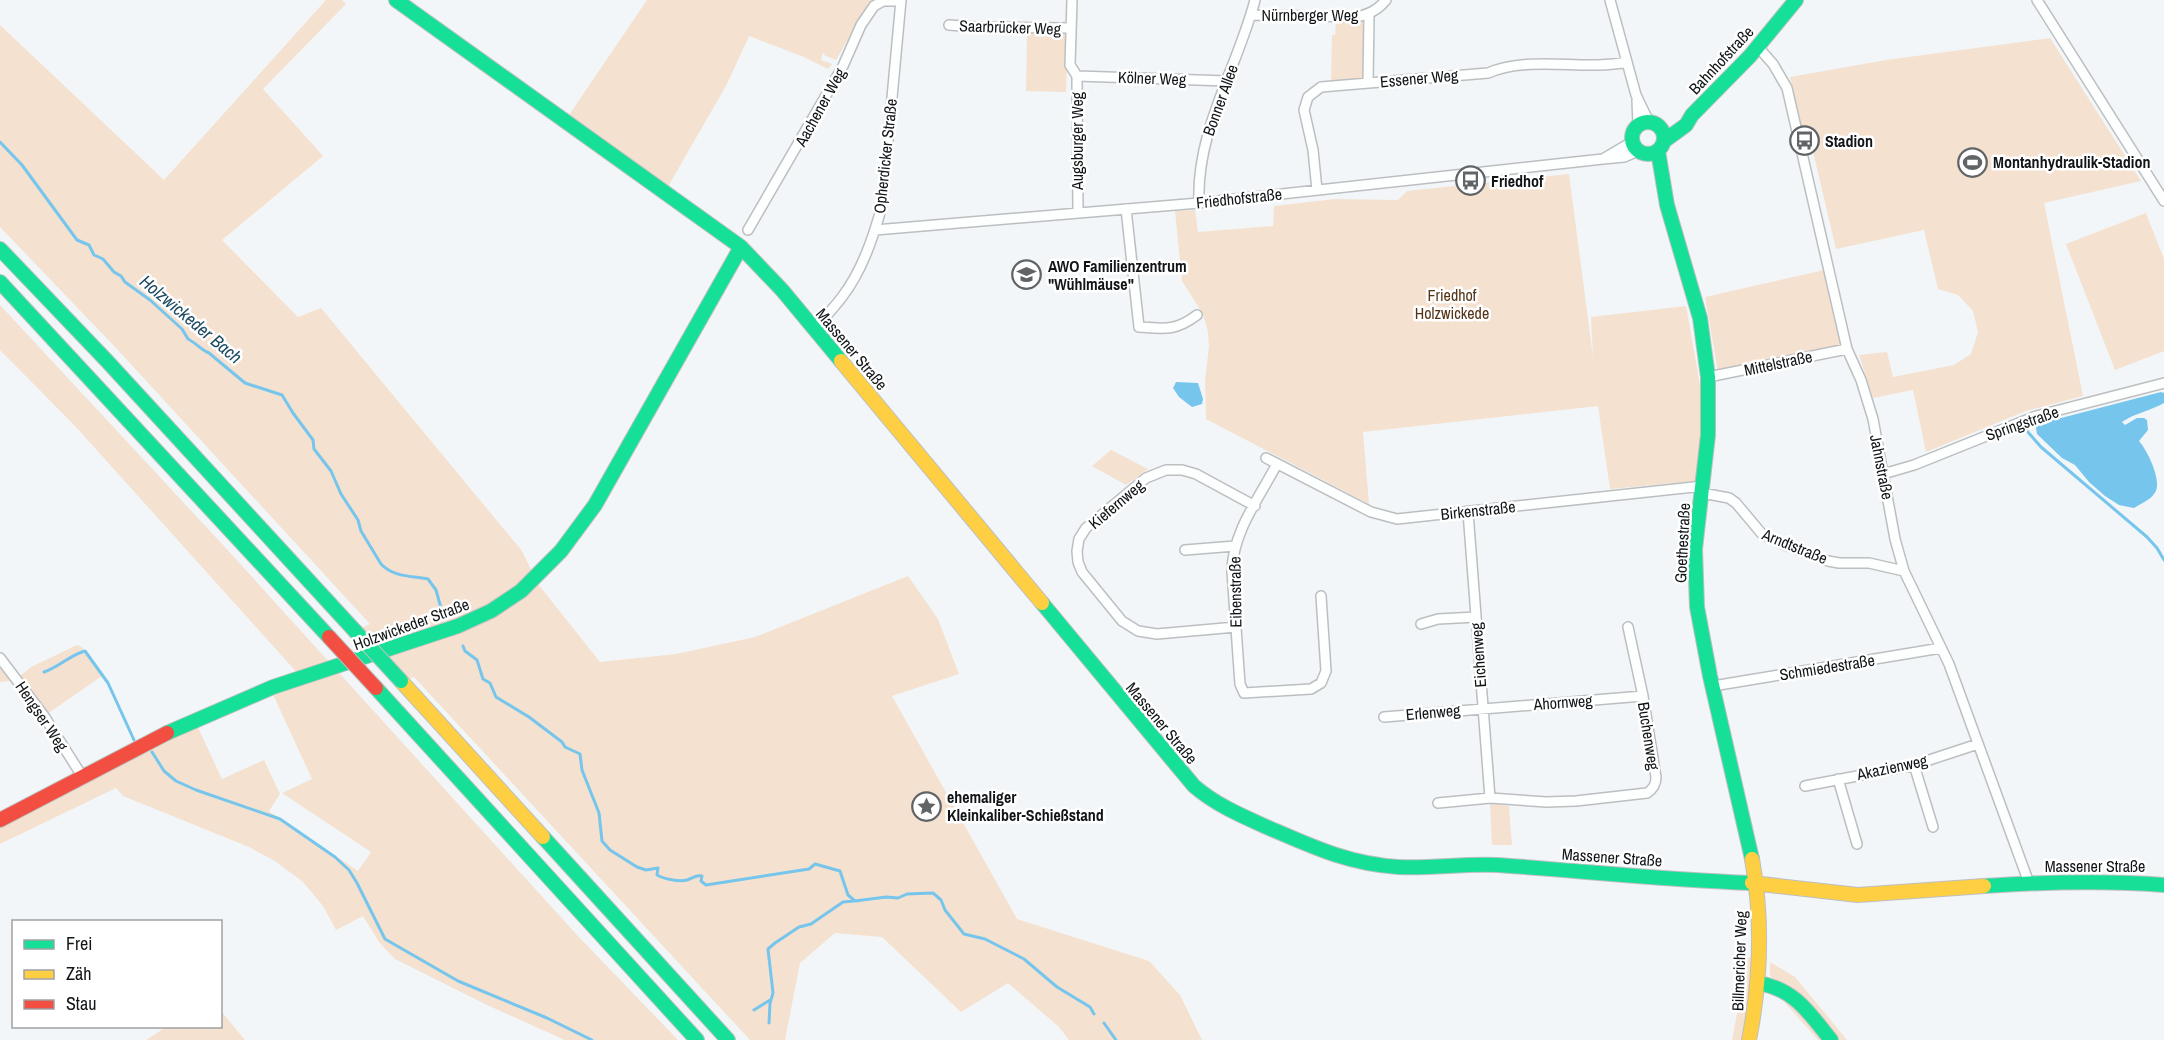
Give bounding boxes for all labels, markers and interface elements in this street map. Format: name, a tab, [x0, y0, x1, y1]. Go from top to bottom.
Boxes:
street label: Nürnberger Weg	[1262, 4, 1359, 26]
street label: Saarbrücker Weg	[959, 14, 1062, 40]
street label: Bahnhofstraße	[1684, 21, 1758, 99]
street label: Bonner Allee	[1197, 61, 1243, 139]
street label: Aachener Weg	[789, 63, 851, 151]
street label: Essener Weg	[1379, 64, 1460, 92]
street label: Kölner Weg	[1117, 66, 1187, 90]
street label: Augsburger Weg	[1066, 91, 1088, 191]
street label: Opherdicker Straße	[868, 98, 902, 214]
bus stop icon: Stadion	[1788, 125, 1820, 157]
place label: Stadion	[1825, 130, 1873, 152]
sports icon: Montanhydraulik-Stadion	[1956, 146, 1988, 178]
place label: Montanhydraulik-Stadion	[1993, 151, 2150, 173]
bus stop icon: Friedhof	[1454, 165, 1486, 197]
place label: Friedhof	[1491, 170, 1544, 192]
street label: Friedhofstraße	[1195, 183, 1283, 213]
place label: AWO Familienzentrum "Wühlmäuse"	[1048, 255, 1187, 295]
school or university icon: AWO Familienzentrum "Wühlmäuse"	[1011, 259, 1043, 291]
water label: Holzwickeder Bach	[135, 269, 247, 369]
park label: Friedhof Holzwickede	[1415, 284, 1489, 324]
street label: Massener Straße	[811, 303, 893, 395]
street label: Mittelstraße	[1742, 345, 1814, 381]
street label: Springstraße	[1983, 400, 2061, 446]
street label: Jahnstraße	[1865, 433, 1899, 501]
street label: Kiefernweg	[1084, 474, 1149, 534]
street label: Birkenstraße	[1440, 495, 1516, 525]
street label: Goethestraße	[1669, 502, 1695, 584]
street label: Arndtstraße	[1758, 523, 1831, 569]
street label: Eibenstraße	[1223, 556, 1247, 628]
street label: Holzwickeder Straße	[350, 593, 472, 655]
street label: Eichenweg	[1465, 621, 1491, 688]
street label: Schmiedestraße	[1778, 649, 1876, 685]
street label: Hengser Weg	[11, 677, 74, 756]
street label: Massener Straße	[1121, 677, 1203, 769]
street label: Ahornweg	[1532, 689, 1594, 715]
street label: Erlenweg	[1405, 699, 1462, 725]
street label: Buchenweg	[1633, 700, 1665, 772]
street label: Akazienweg	[1854, 749, 1930, 785]
place label: ehemaliger Kleinkaliber-Schießstand	[947, 786, 1104, 826]
place icon: ehemaliger Kleinkaliber-Schießstand	[910, 790, 942, 822]
street label: Massener Straße	[1561, 843, 1663, 871]
street label: Massener Straße	[2045, 855, 2145, 877]
street label: Billmericher Weg	[1726, 910, 1752, 1012]
legend	[12, 920, 222, 1028]
text: Frei	[66, 931, 92, 956]
text: Zäh	[66, 961, 91, 986]
text: Stau	[66, 991, 96, 1016]

